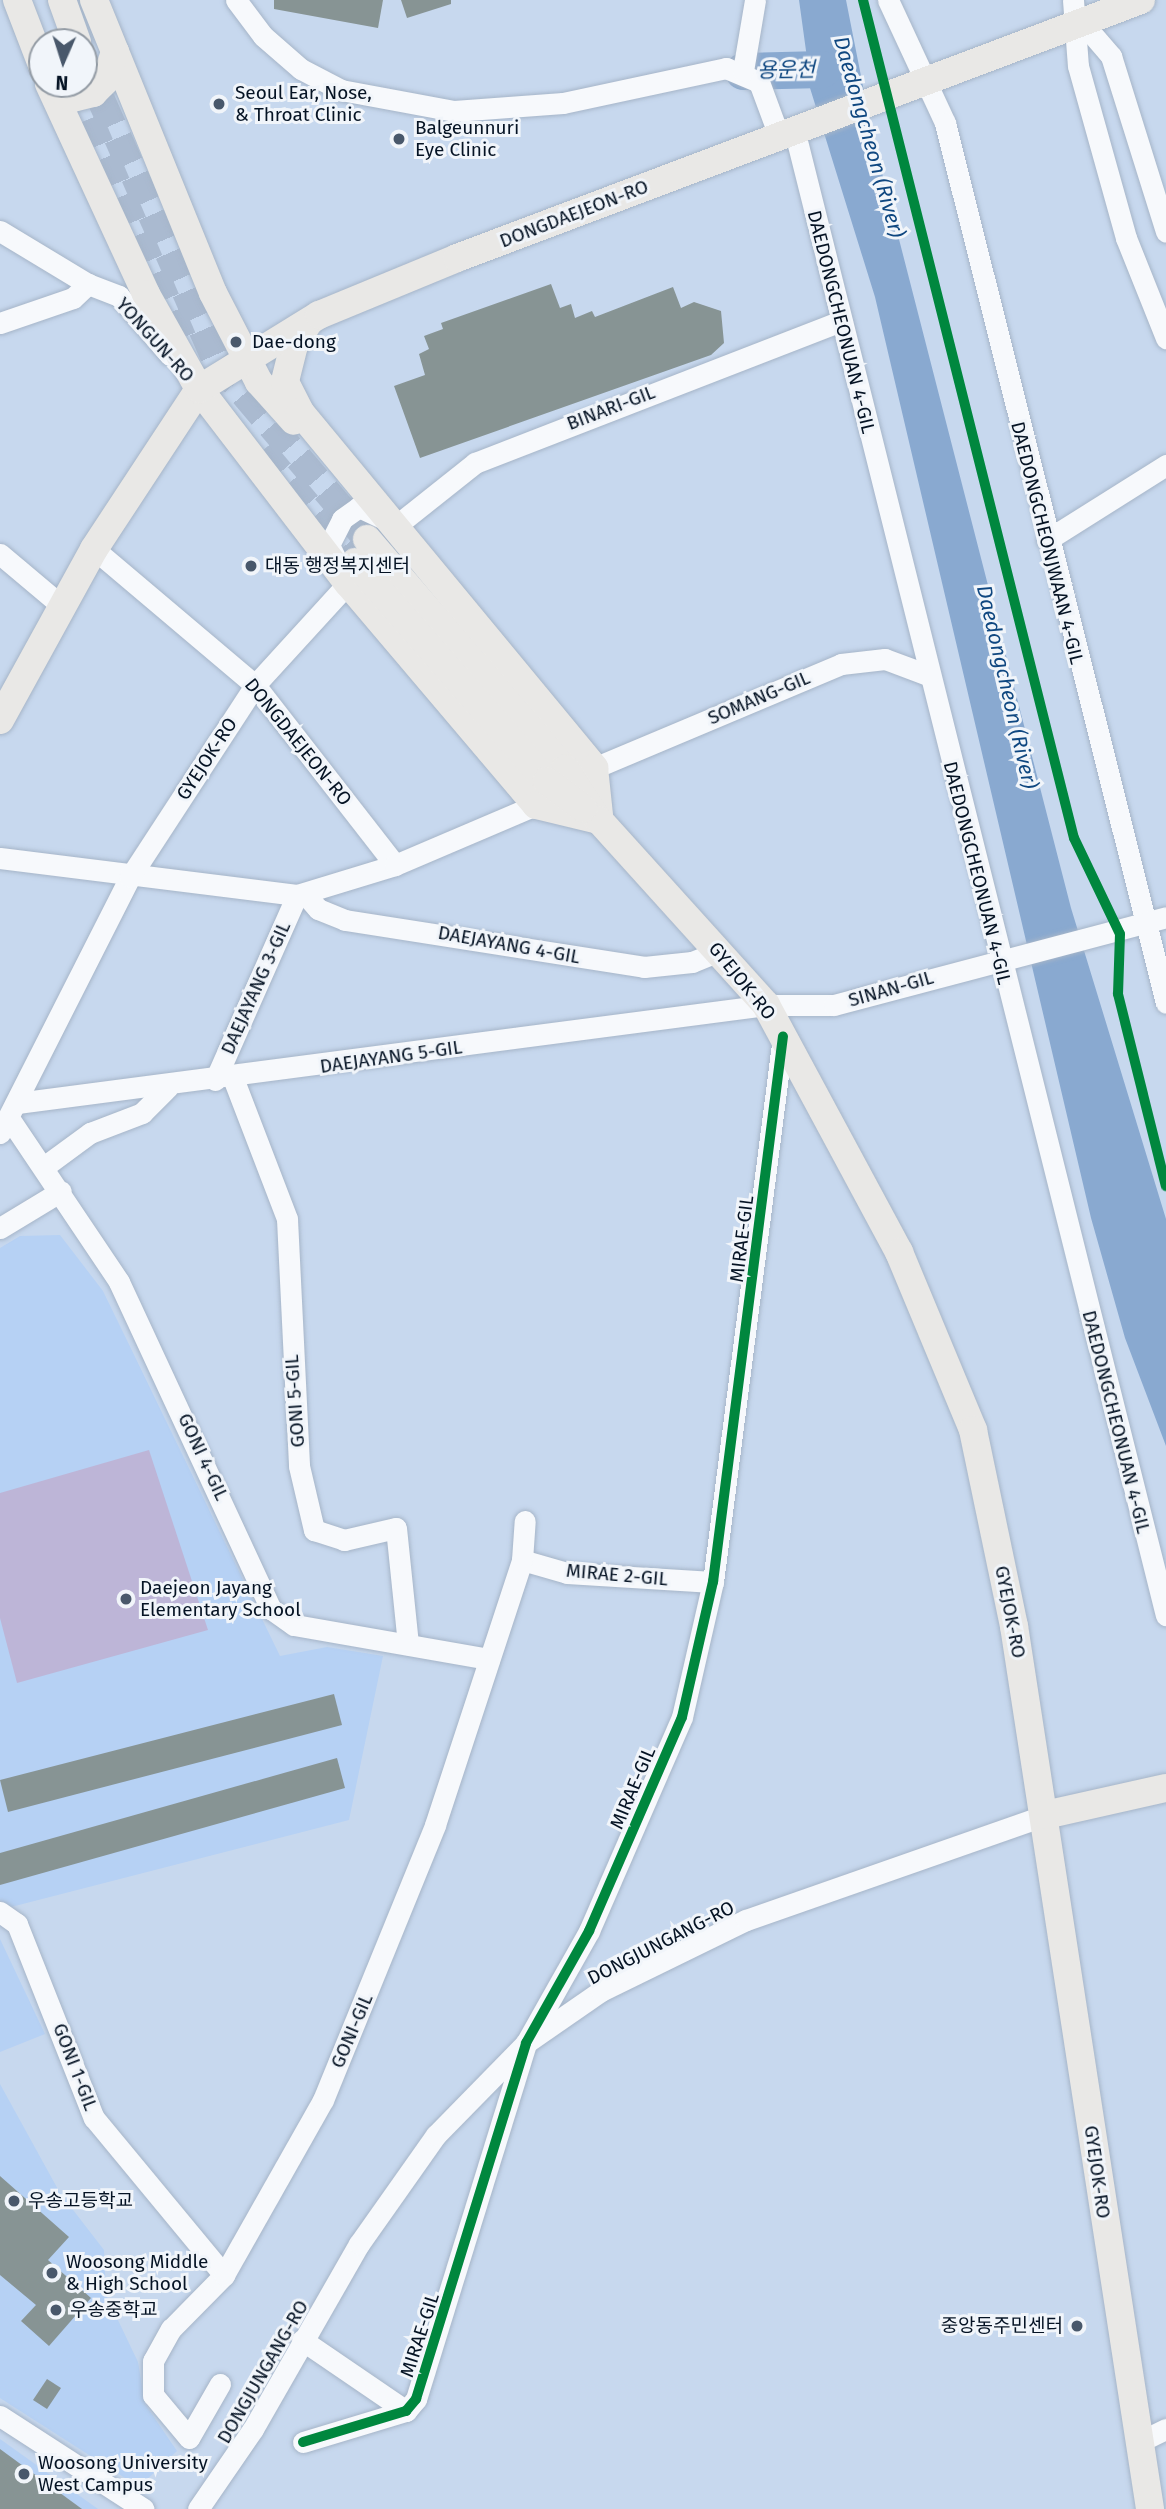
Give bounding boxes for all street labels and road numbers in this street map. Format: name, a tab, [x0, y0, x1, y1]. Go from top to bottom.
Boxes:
street label: DONGDAEJEON-RO	[496, 175, 652, 253]
street label: DAEDONGCHEONUAN 4-GIL	[802, 208, 880, 436]
street label: YONGUN-RO	[111, 293, 199, 387]
street label: BINARI-GIL	[564, 381, 658, 435]
street label: DAEDONGCHEONJWAAN 4-GIL	[1006, 419, 1088, 667]
street label: SOMANG-GIL	[705, 666, 813, 730]
street label: DONGDAEJEON-RO	[240, 674, 356, 810]
street label: GYEJOK-RO	[172, 714, 242, 804]
street label: DAEDONGCHEONUAN 4-GIL	[938, 759, 1016, 987]
street label: DAEJAYANG 3-GIL	[216, 918, 296, 1058]
street label: DAEJAYANG 4-GIL	[436, 921, 582, 969]
street label: GYEJOK-RO	[704, 937, 780, 1025]
street label: SINAN-GIL	[846, 966, 936, 1012]
street label: DAEJAYANG 5-GIL	[318, 1036, 464, 1078]
street label: MIRAE-GIL	[725, 1194, 759, 1284]
street label: DAEDONGCHEONUAN 4-GIL	[1077, 1308, 1155, 1536]
street label: GONI 5-GIL	[280, 1354, 310, 1448]
street label: GONI 4-GIL	[173, 1410, 233, 1504]
street label: MIRAE 2-GIL	[565, 1559, 669, 1591]
street label: GYEJOK-RO	[990, 1564, 1030, 1660]
street label: MIRAE-GIL	[605, 1743, 661, 1833]
street label: DONGJUNGANG-RO	[584, 1896, 738, 1990]
street label: GONI-GIL	[326, 1990, 378, 2072]
street label: GONI 1-GIL	[48, 2020, 102, 2114]
street label: GYEJOK-RO	[1079, 2124, 1115, 2220]
street label: MIRAE-GIL	[396, 2290, 444, 2380]
street label: DONGJUNGANG-RO	[213, 2296, 313, 2448]

